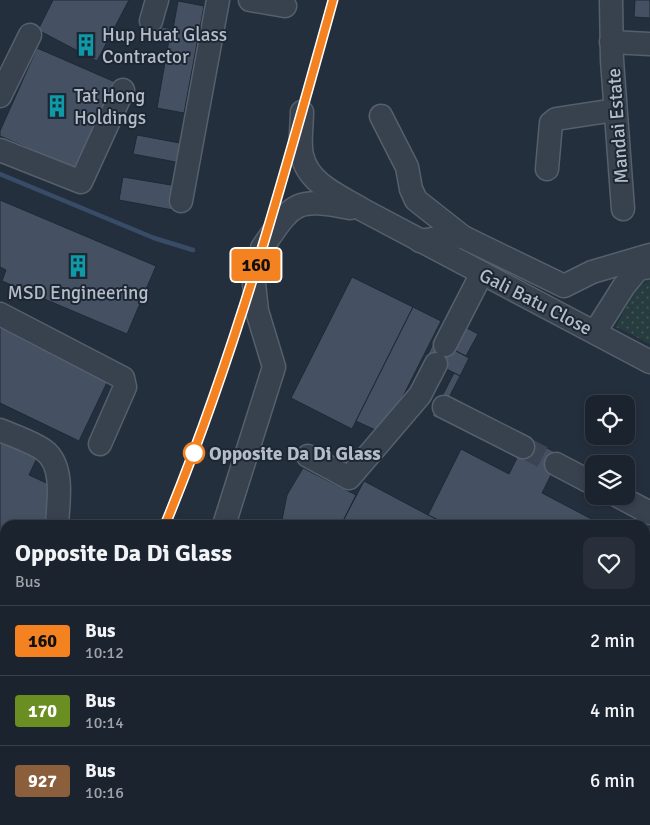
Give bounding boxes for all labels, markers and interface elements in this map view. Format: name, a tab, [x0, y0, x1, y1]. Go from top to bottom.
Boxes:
place label: Hup Huat Glass Contractor	[102, 23, 227, 69]
building icon: Hup Huat Glass Contractor	[73, 32, 99, 58]
street label: Mandai Estate	[602, 67, 634, 184]
place label: Tat Hong Holdings	[74, 84, 146, 130]
building icon: Tat Hong Holdings	[44, 93, 70, 119]
line badge: 160	[227, 249, 285, 281]
building icon: MSD Engineering	[65, 253, 91, 279]
text: 160	[241, 254, 271, 276]
street label: Gali Batu Close	[475, 263, 596, 341]
place label: MSD Engineering	[8, 281, 148, 305]
map controls	[585, 395, 635, 505]
button: locate	[585, 395, 635, 445]
marker: Opposite Da Di Glass	[183, 442, 205, 464]
place label: Opposite Da Di Glass	[209, 442, 381, 466]
button: layers	[585, 455, 635, 505]
button: heart	[583, 537, 635, 589]
text: Opposite Da Di Glass	[15, 538, 232, 568]
text: Bus	[15, 572, 40, 592]
text: Bus	[85, 619, 116, 643]
text: 2 min	[590, 629, 635, 653]
text: 160	[28, 630, 57, 652]
text: 10:12	[85, 643, 124, 663]
text: Bus	[85, 689, 116, 713]
text: 4 min	[590, 699, 635, 723]
text: 170	[28, 700, 57, 722]
text: 10:14	[85, 713, 124, 733]
text: Bus	[85, 759, 116, 783]
text: 6 min	[590, 769, 635, 793]
text: 927	[28, 770, 57, 792]
text: 10:16	[85, 783, 124, 803]

